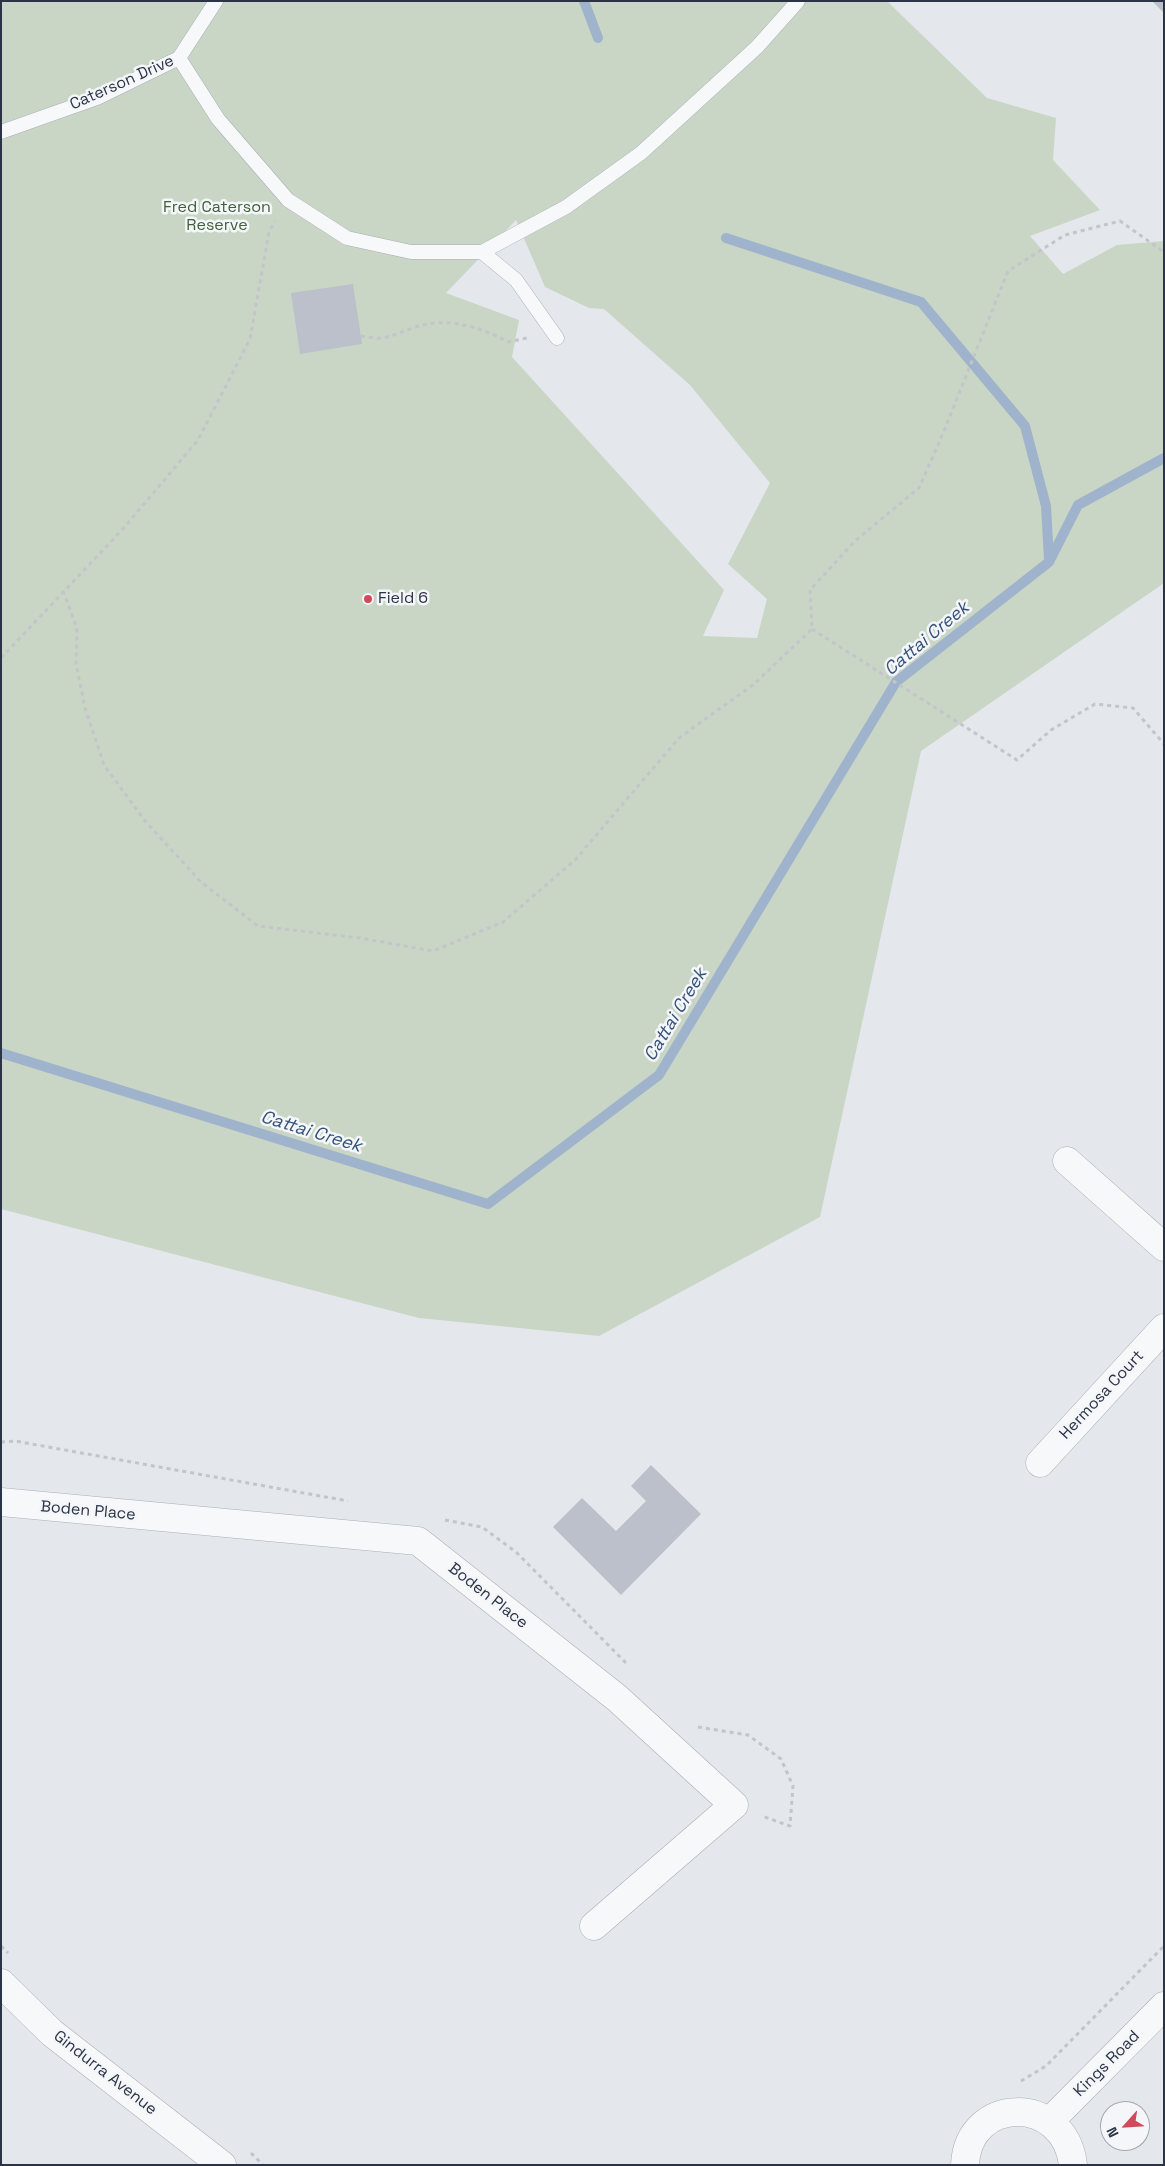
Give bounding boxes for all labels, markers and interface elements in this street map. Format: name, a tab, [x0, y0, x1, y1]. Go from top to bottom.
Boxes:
street label: Caterson Drive	[67, 51, 177, 115]
park label: Fred Caterson Reserve	[163, 198, 271, 236]
place label: Field 6	[378, 589, 428, 609]
marker: Field 6	[362, 593, 374, 605]
water label: Cattai Creek	[880, 597, 974, 681]
water label: Cattai Creek	[640, 965, 712, 1065]
water label: Cattai Creek	[258, 1106, 364, 1158]
street label: Hermosa Court	[1056, 1347, 1148, 1443]
street label: Boden Place	[39, 1497, 137, 1525]
street label: Boden Place	[444, 1559, 532, 1633]
street label: Gindurra Avenue	[49, 2027, 161, 2119]
street label: Kings Road	[1070, 2027, 1144, 2101]
north arrow	[1100, 2101, 1150, 2151]
text: N	[1102, 2124, 1123, 2140]

